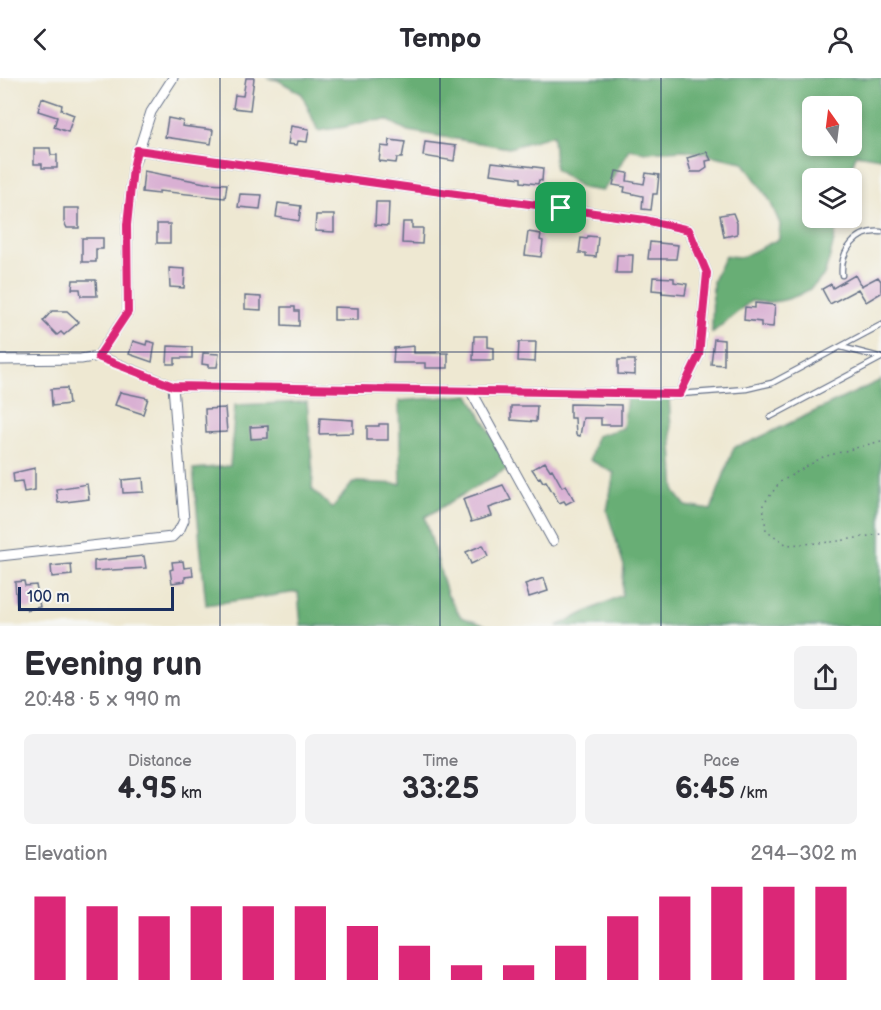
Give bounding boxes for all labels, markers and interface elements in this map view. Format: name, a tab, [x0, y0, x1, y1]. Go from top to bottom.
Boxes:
icon: back	[24, 23, 57, 56]
text: Tempo	[400, 23, 481, 55]
icon: person	[824, 23, 857, 56]
north arrow	[802, 96, 862, 156]
map controls	[802, 96, 862, 228]
button: layers	[802, 168, 862, 228]
pin	[535, 182, 586, 233]
icon: arrive	[544, 191, 577, 224]
scale bar	[18, 584, 174, 612]
text: 100 m	[27, 588, 70, 607]
text: Evening run	[24, 645, 202, 685]
button: share	[794, 646, 857, 709]
text: 20:48 · 5 × 990 m	[24, 688, 181, 712]
text: Distance	[128, 752, 192, 771]
text: Time	[423, 752, 458, 771]
text: Pace	[703, 752, 739, 771]
text: 4.95	[118, 771, 177, 807]
text: 33:25	[402, 771, 479, 807]
text: 6:45	[675, 771, 735, 807]
text: km	[177, 784, 202, 803]
text: /km	[735, 784, 768, 803]
text: Elevation	[24, 842, 107, 866]
text: 294–302 m	[750, 842, 857, 866]

